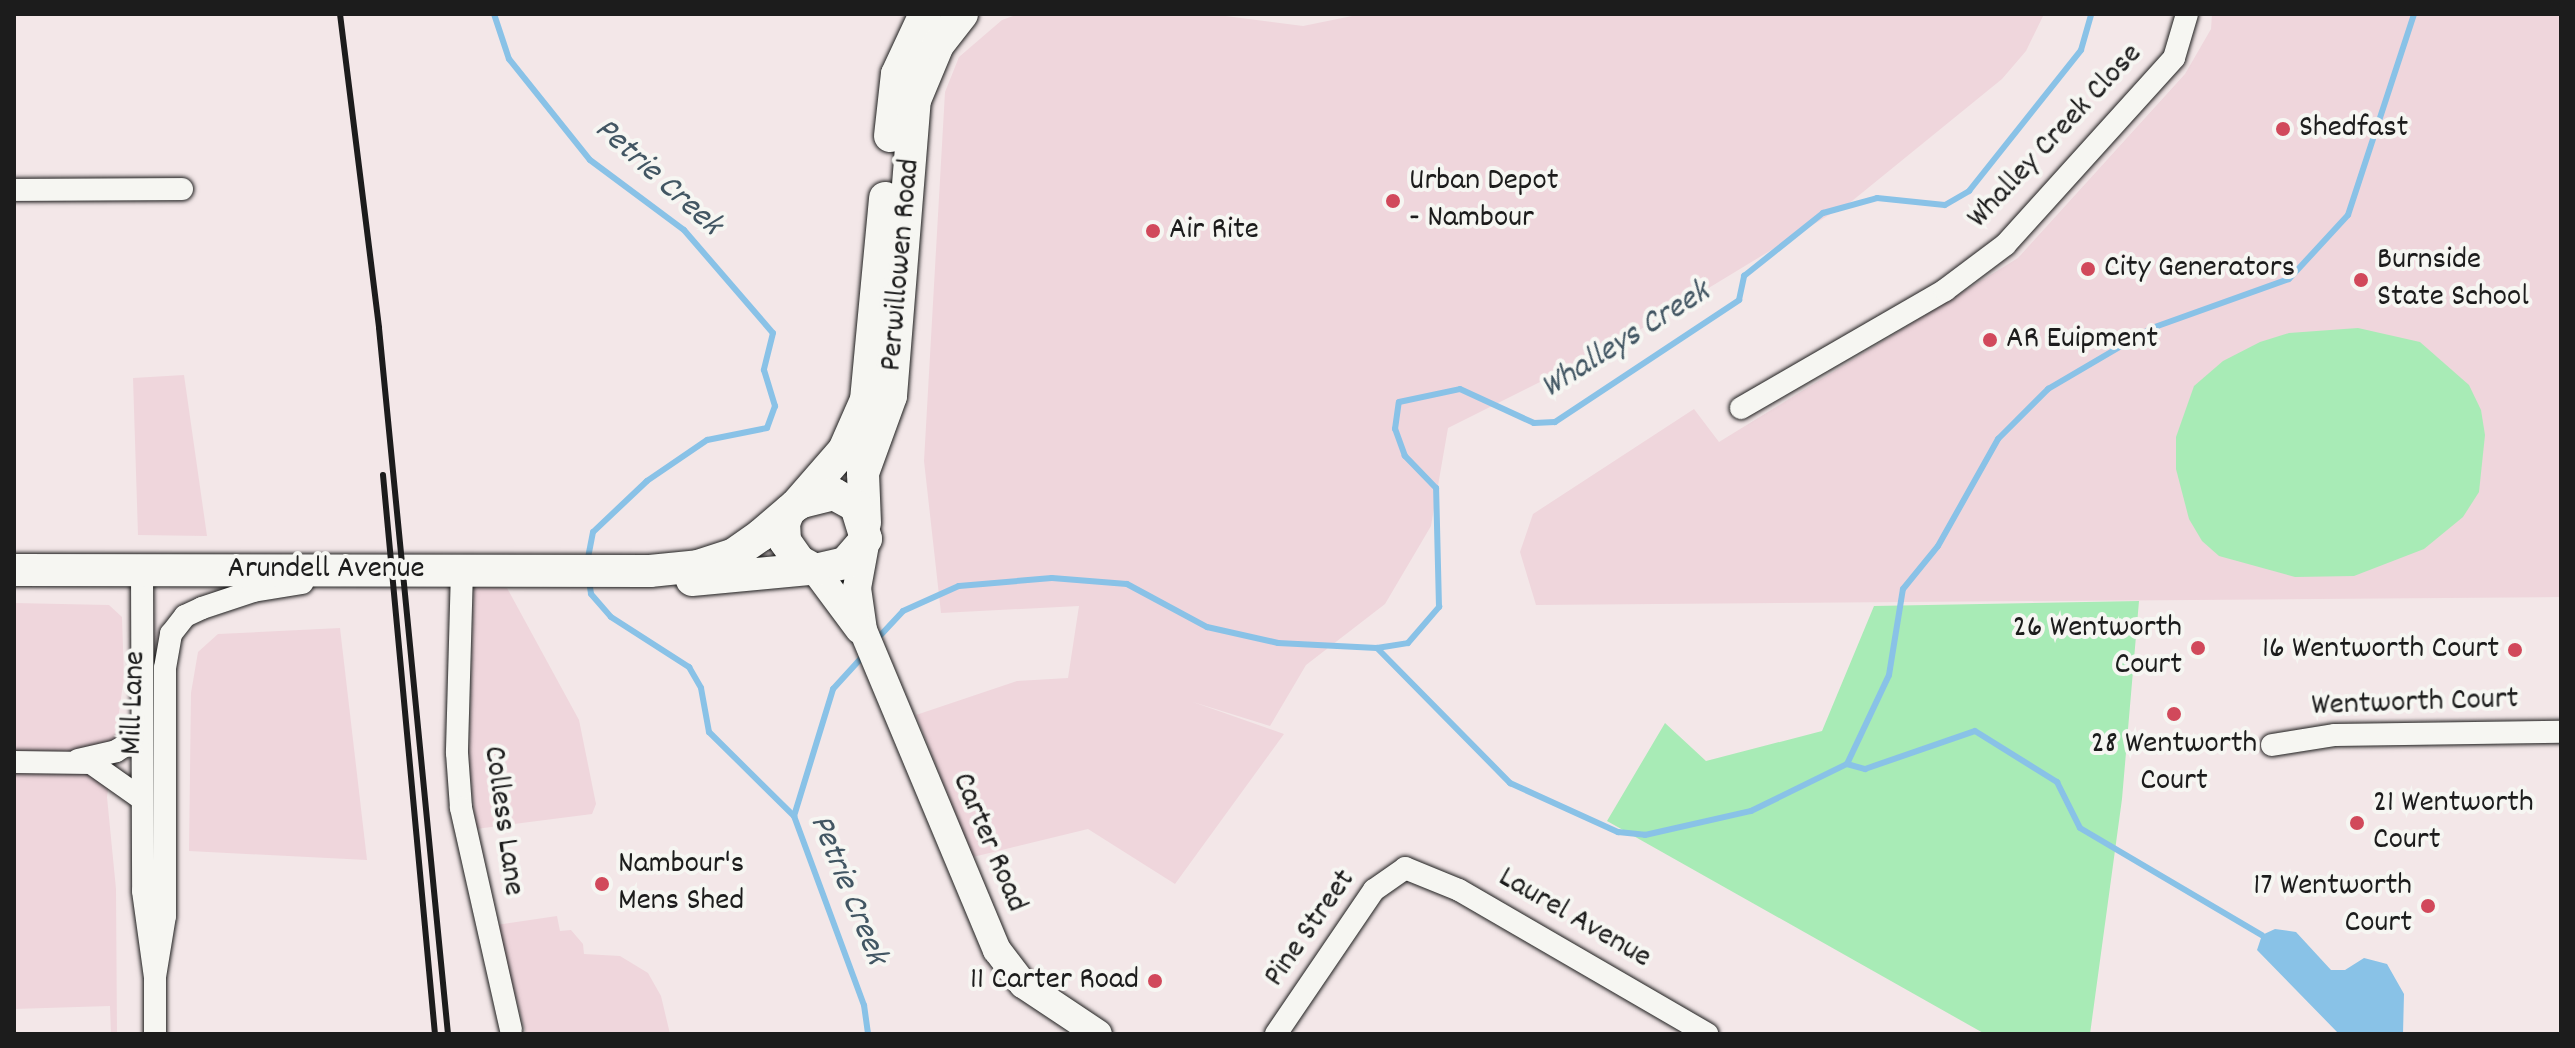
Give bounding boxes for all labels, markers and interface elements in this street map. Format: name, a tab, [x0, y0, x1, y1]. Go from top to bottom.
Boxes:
street label: Whalley Creek Close	[1960, 36, 2152, 238]
water label: Petrie Creek	[585, 110, 729, 246]
place label: Shedfast	[2299, 110, 2408, 148]
marker: Shedfast	[2274, 120, 2292, 138]
street label: Perwillowen Road	[874, 157, 930, 373]
place label: Urban Depot - Nambour	[1409, 164, 1559, 239]
marker: Urban Depot - Nambour	[1384, 192, 1402, 210]
place label: Air Rite	[1169, 212, 1259, 250]
marker: Air Rite	[1144, 222, 1162, 240]
place label: Burnside State School	[2377, 243, 2529, 318]
place label: City Generators	[2104, 250, 2295, 288]
marker: City Generators	[2079, 260, 2097, 278]
marker: Burnside State School	[2352, 271, 2370, 289]
water label: Whalleys Creek	[1534, 273, 1718, 409]
place label: AR Euipment	[2006, 321, 2158, 359]
marker: AR Euipment	[1981, 331, 1999, 349]
street label: Arundell Avenue	[227, 551, 425, 589]
place label: 26 Wentworth Court	[2013, 611, 2182, 686]
place label: 16 Wentworth Court	[2262, 631, 2499, 669]
marker: 26 Wentworth Court	[2189, 639, 2207, 657]
marker: 16 Wentworth Court	[2506, 641, 2524, 659]
street label: Mill Lane	[114, 650, 156, 756]
street label: Wentworth Court	[2311, 681, 2519, 727]
marker: 28 Wentworth Court	[2165, 705, 2183, 723]
place label: 28 Wentworth Court	[2091, 727, 2257, 802]
street label: Colless Lane	[473, 744, 531, 898]
street label: Carter Road	[941, 768, 1035, 918]
place label: 21 Wentworth Court	[2373, 786, 2534, 861]
water label: Petrie Creek	[799, 809, 895, 971]
marker: 21 Wentworth Court	[2348, 814, 2366, 832]
place label: Nambour's Mens Shed	[618, 847, 744, 922]
street label: Laurel Avenue	[1491, 860, 1657, 978]
street label: Pine Street	[1257, 863, 1365, 995]
place label: 17 Wentworth Court	[2253, 869, 2412, 944]
marker: Nambour's Mens Shed	[593, 875, 611, 893]
marker: 17 Wentworth Court	[2419, 897, 2437, 915]
place label: 11 Carter Road	[970, 962, 1139, 1000]
marker: 11 Carter Road	[1146, 972, 1164, 990]

